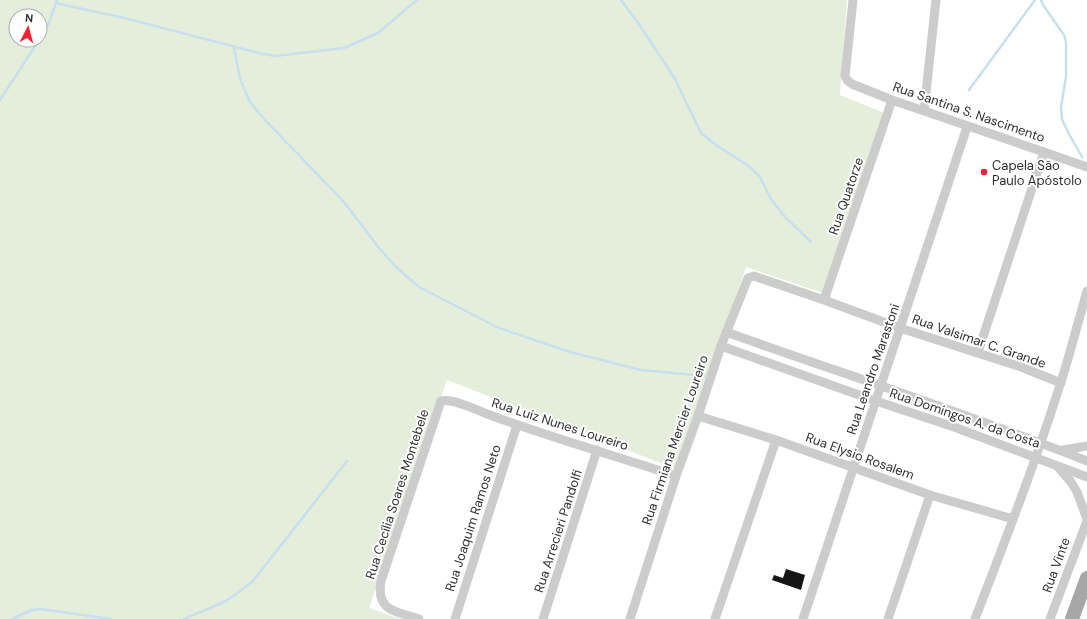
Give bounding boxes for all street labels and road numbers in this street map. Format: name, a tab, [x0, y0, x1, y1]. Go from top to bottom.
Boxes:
street label: Rua Santina S. Nascimento	[891, 78, 1048, 146]
street label: Rua Quatorze	[825, 155, 867, 237]
street label: Rua Leandro Marastoni	[843, 301, 903, 437]
street label: Rua Valsimar C. Grande	[910, 310, 1048, 372]
street label: Rua Firmiana Mercier Loureiro	[638, 353, 712, 527]
street label: Rua Domingos A. da Costa	[888, 384, 1042, 452]
street label: Rua Luiz Nunes Loureiro	[489, 394, 631, 454]
street label: Rua Cecília Soares Montebele	[361, 407, 433, 581]
street label: Rua Elysio Rosalem	[803, 428, 917, 484]
street label: Rua Joaquim Ramos Neto	[441, 442, 505, 594]
street label: Rua Arrecieri Pandolfi	[530, 467, 586, 595]
street label: Rua Vinte	[1038, 535, 1074, 595]

